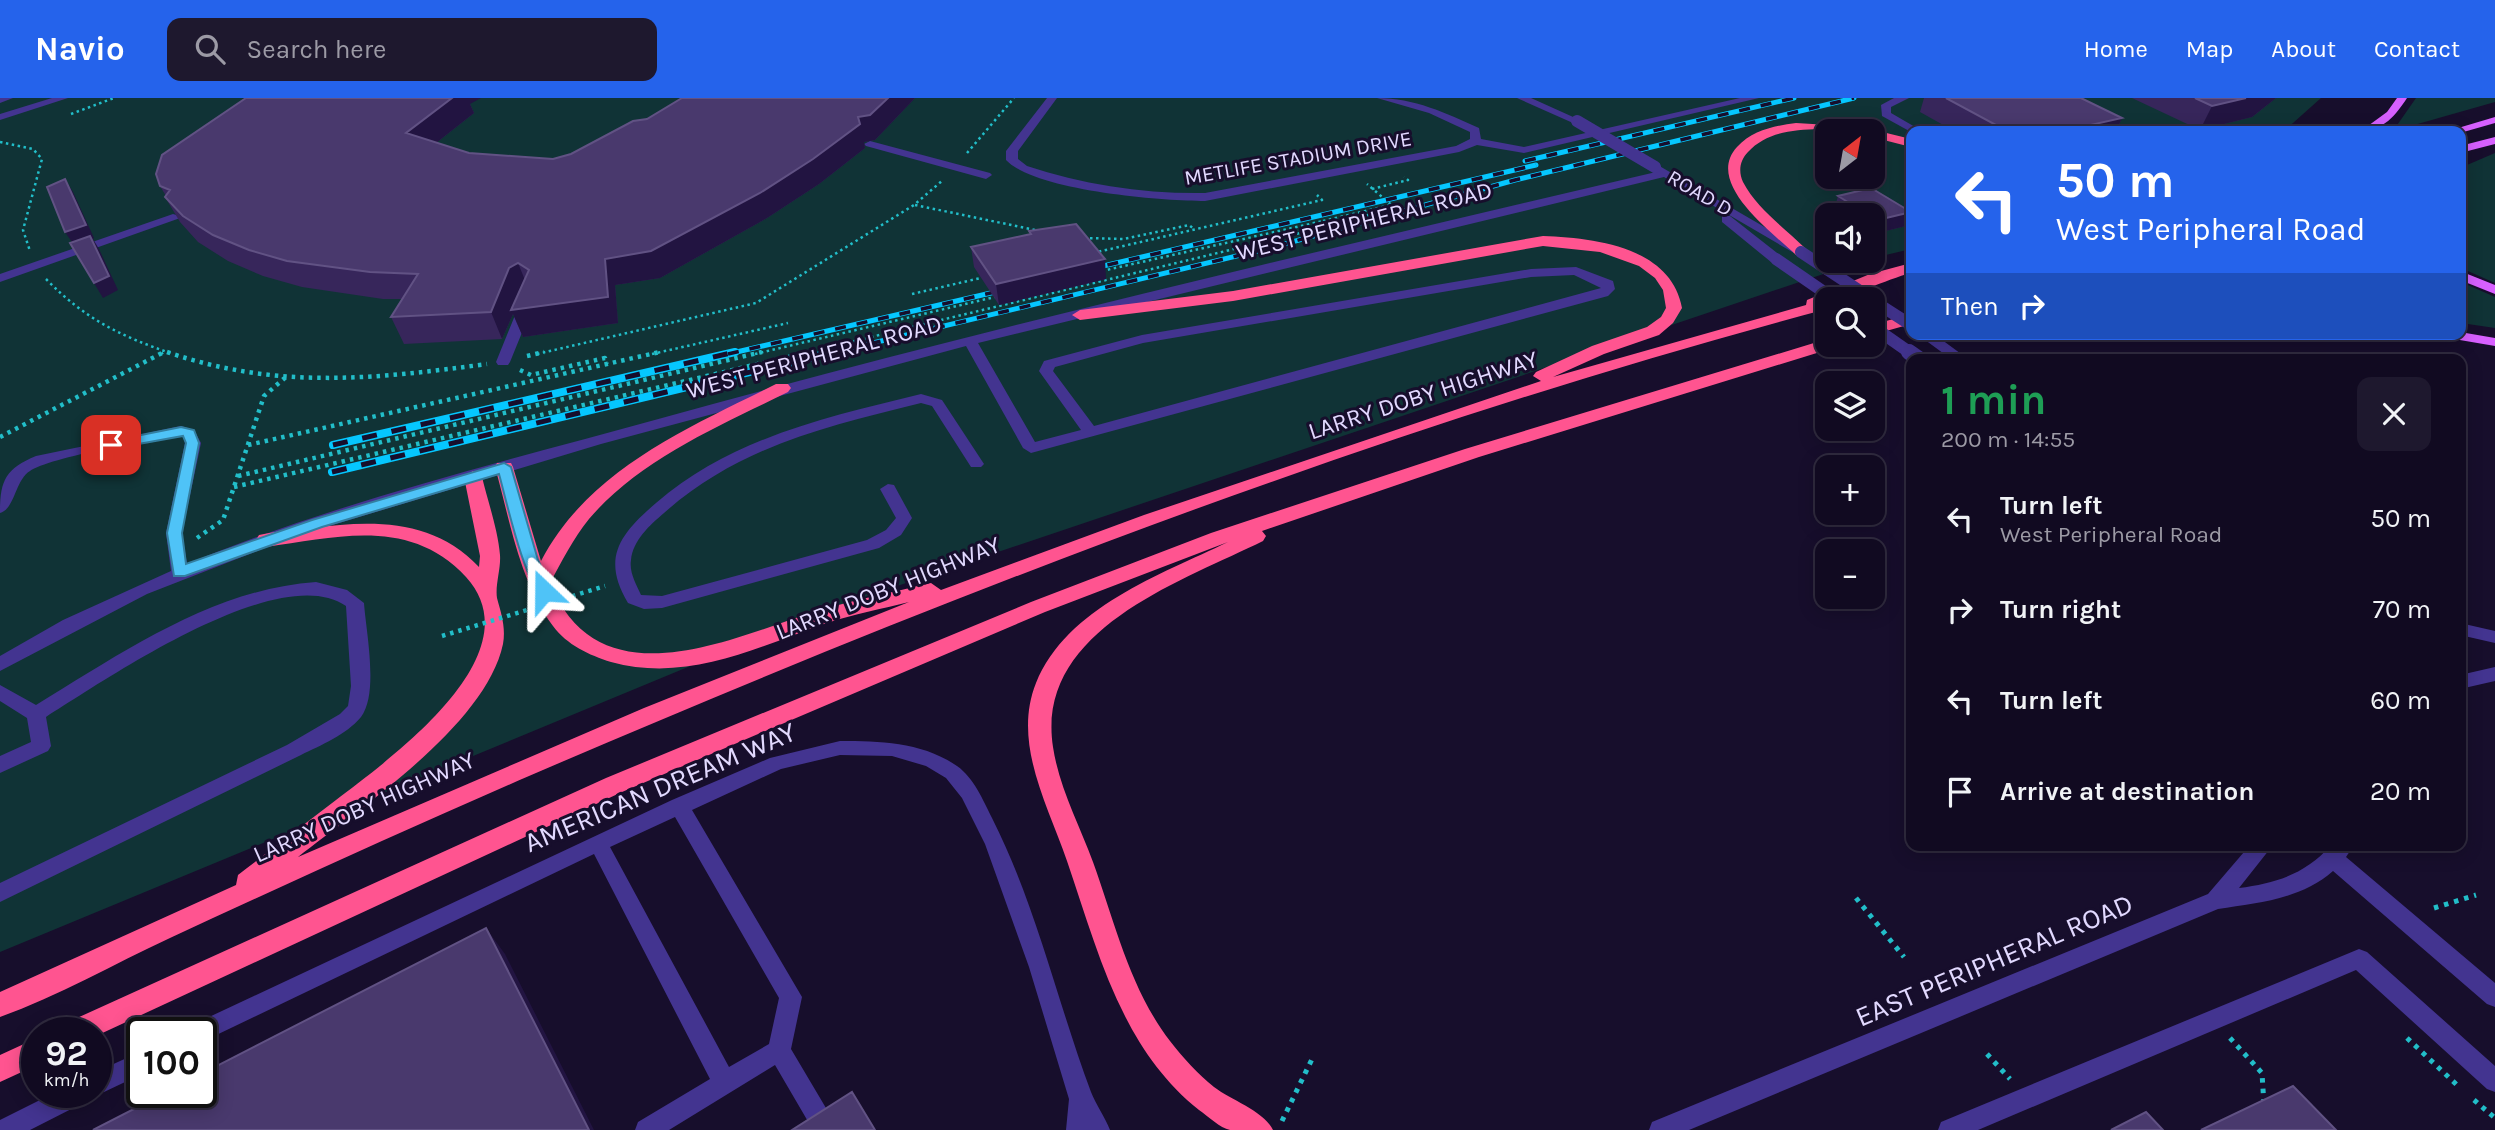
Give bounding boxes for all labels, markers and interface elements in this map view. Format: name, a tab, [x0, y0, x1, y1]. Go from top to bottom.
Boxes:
search box	[167, 18, 657, 81]
text: Navio	[35, 30, 125, 68]
icon: search	[191, 30, 229, 68]
text: Search here	[247, 34, 386, 65]
text: Home	[2084, 35, 2148, 63]
text: Map	[2186, 35, 2233, 63]
text: About	[2271, 35, 2336, 63]
text: Contact	[2374, 35, 2460, 63]
north arrow	[1815, 119, 1885, 189]
map controls	[1815, 119, 1885, 609]
street label: METLIFE STADIUM DRIVE	[1182, 126, 1414, 190]
text: 50 m	[2056, 152, 2174, 209]
icon: left	[1941, 154, 2032, 245]
street label: ROAD D	[1663, 165, 1737, 221]
street label: WEST PERIPHERAL ROAD	[1233, 176, 1495, 266]
button: sound	[1815, 203, 1885, 273]
text: West Peripheral Road	[2056, 211, 2366, 248]
button: search	[1815, 287, 1885, 357]
icon: right	[2013, 287, 2051, 325]
text: Then	[1941, 291, 1999, 322]
street label: WEST PERIPHERAL ROAD	[683, 309, 945, 405]
street label: LARRY DOBY HIGHWAY	[1305, 345, 1541, 445]
button: layers	[1815, 371, 1885, 441]
text: 1 min	[1941, 375, 2046, 425]
button: close	[2357, 377, 2431, 451]
pin	[81, 415, 141, 475]
icon: arrive	[92, 426, 130, 464]
text: 200 m · 14:55	[1941, 426, 2075, 453]
button: +	[1815, 455, 1885, 525]
text: Turn left	[2000, 490, 2102, 521]
icon: left	[1941, 500, 1979, 538]
text: 50 m	[2370, 503, 2431, 534]
text: West Peripheral Road	[2000, 521, 2223, 548]
street label: LARRY DOBY HIGHWAY	[772, 530, 1004, 646]
button: −	[1815, 539, 1885, 609]
position arrow	[507, 554, 581, 628]
icon: right	[1941, 591, 1979, 629]
text: Turn right	[2000, 594, 2121, 625]
text: 70 m	[2373, 594, 2431, 625]
icon: left	[1941, 682, 1979, 720]
text: Turn left	[2000, 685, 2102, 716]
text: 60 m	[2370, 685, 2431, 716]
street label: AMERICAN DREAM WAY	[519, 714, 802, 859]
street label: LARRY DOBY HIGHWAY	[249, 745, 479, 869]
icon: arrive	[1941, 773, 1979, 811]
text: Arrive at destination	[2000, 776, 2254, 807]
text: 20 m	[2370, 776, 2431, 807]
street label: EAST PERIPHERAL ROAD	[1850, 887, 2138, 1033]
speed limit sign: 100	[126, 1017, 217, 1108]
text: 92	[45, 1033, 88, 1074]
text: km/h	[44, 1069, 89, 1091]

